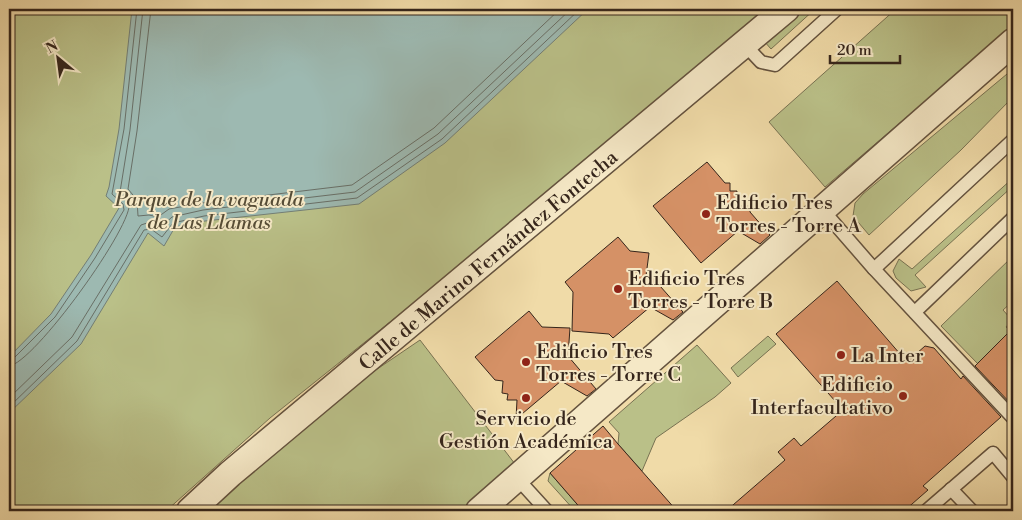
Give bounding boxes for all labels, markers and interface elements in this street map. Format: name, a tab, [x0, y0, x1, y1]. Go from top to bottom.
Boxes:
north arrow	[32, 32, 82, 82]
scale bar	[830, 32, 900, 64]
text: N	[43, 37, 61, 58]
text: 20 m	[837, 41, 872, 60]
street label: Calle de Marino Fernández Fontecha	[354, 145, 624, 377]
park label: Parque de la vaguada de Las Llamas	[114, 188, 304, 236]
place label: Edificio Tres Torres - Torre A	[716, 191, 862, 239]
marker: Edificio Tres Torres - Torre A	[700, 208, 712, 220]
place label: Edificio Tres Torres - Torre B	[628, 267, 773, 315]
marker: Edificio Tres Torres - Torre B	[612, 283, 624, 295]
place label: Edificio Tres Torres - Torre C	[536, 340, 681, 388]
place label: La Inter	[851, 344, 924, 369]
marker: La Inter	[835, 349, 847, 361]
marker: Edificio Tres Torres - Torre C	[520, 356, 532, 368]
place label: Edificio Interfacultativo	[751, 373, 893, 421]
marker: Edificio Interfacultativo	[897, 390, 909, 402]
marker: Servicio de Gestión Académica	[520, 392, 532, 404]
place label: Servicio de Gestión Académica	[439, 407, 614, 455]

